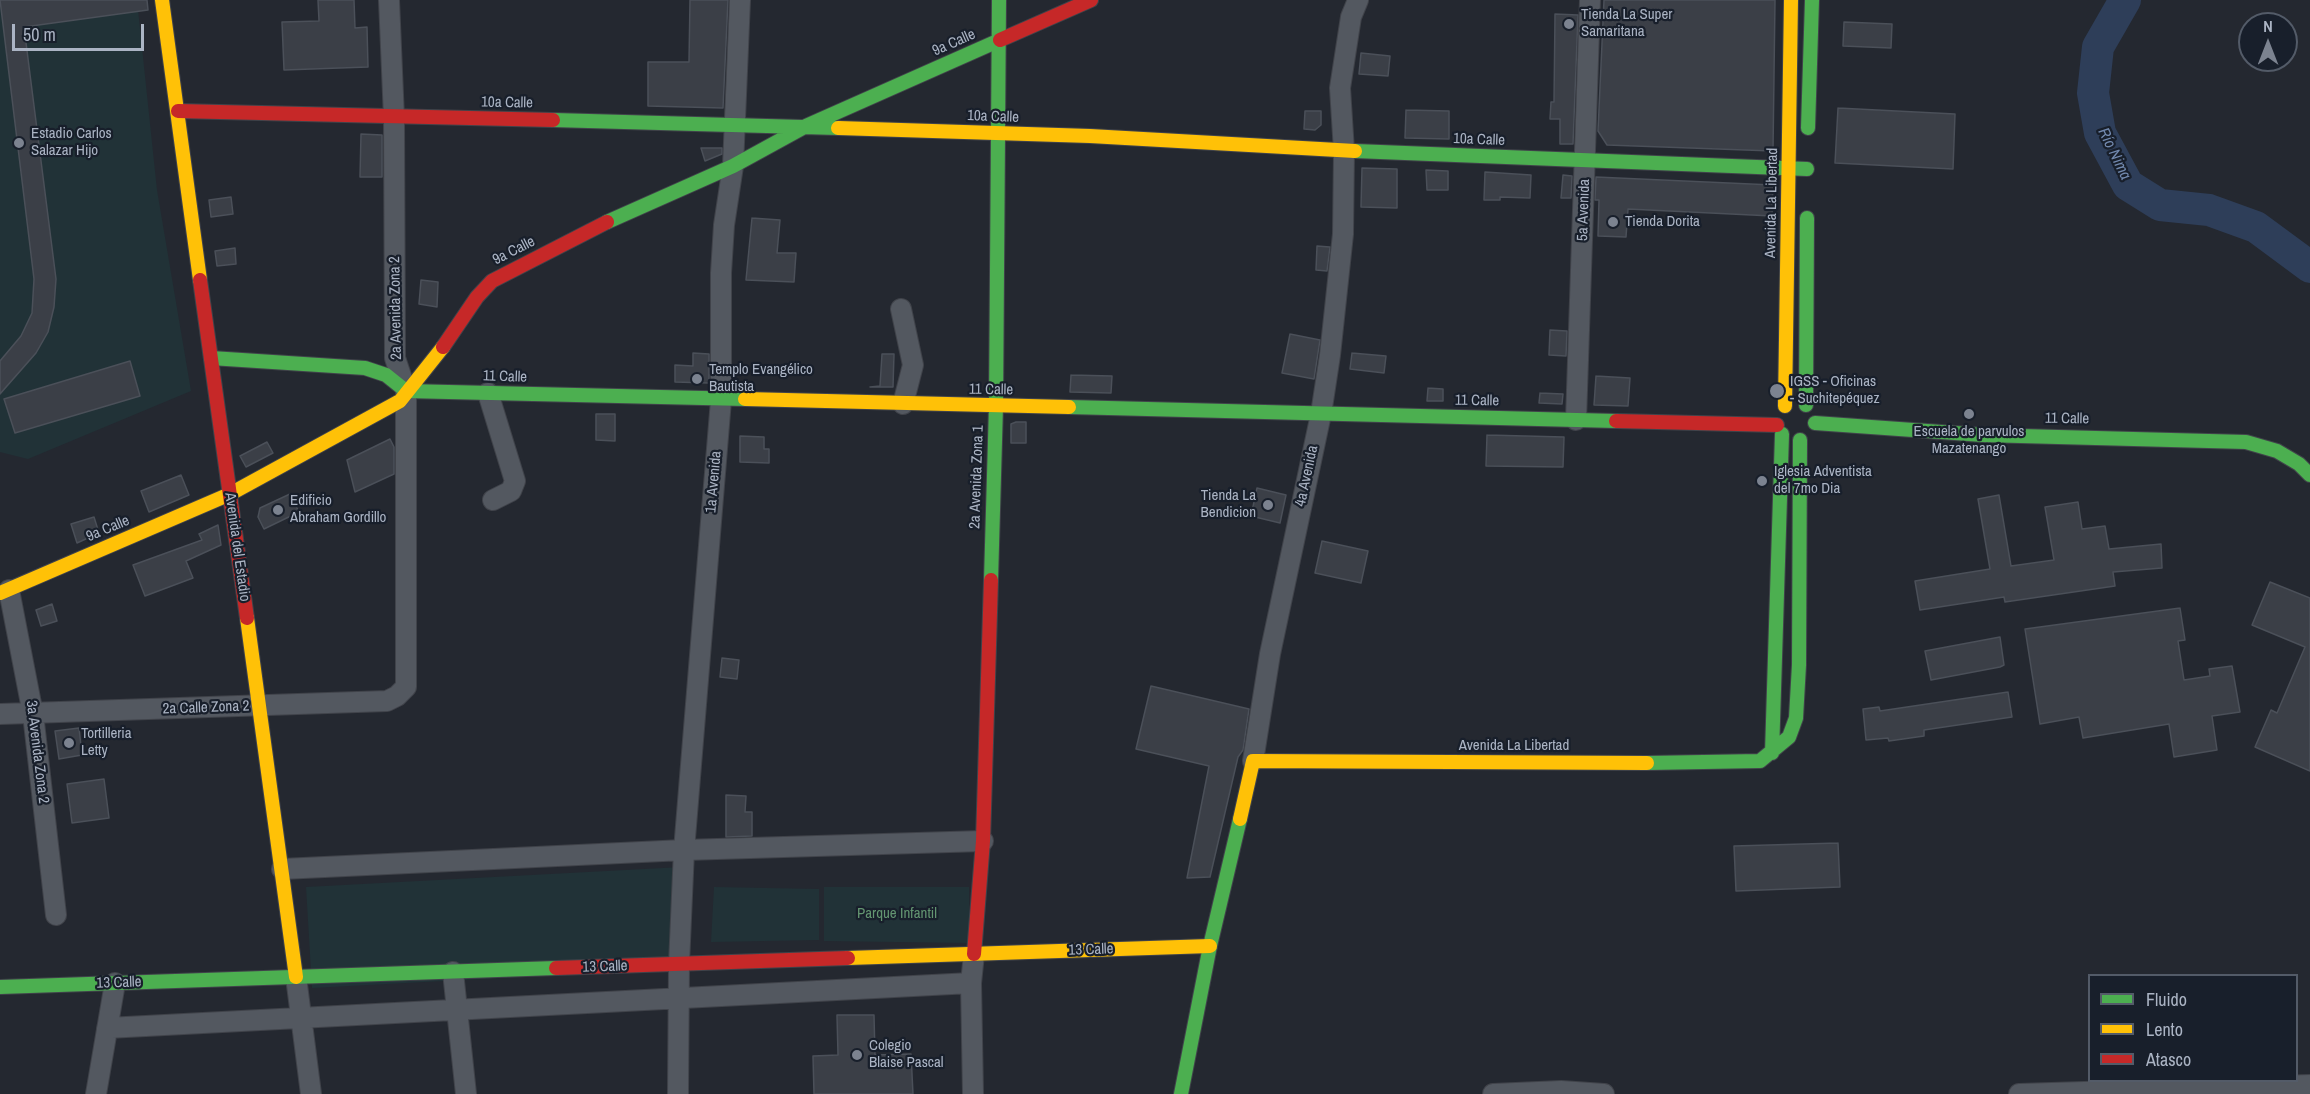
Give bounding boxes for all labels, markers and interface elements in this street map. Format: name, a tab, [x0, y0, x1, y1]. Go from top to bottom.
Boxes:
place label: Tienda La Super Samaritana	[1581, 6, 1672, 41]
scale bar	[15, 12, 147, 50]
north arrow	[2238, 12, 2298, 72]
text: N	[2263, 15, 2273, 37]
marker: Tienda La Super Samaritana	[1562, 17, 1576, 31]
text: 50 m	[23, 22, 56, 47]
street label: 9a Calle	[930, 26, 978, 60]
street label: 10a Calle	[481, 94, 533, 112]
street label: 10a Calle	[967, 107, 1019, 127]
place label: Estadio Carlos Salazar Hijo	[31, 125, 112, 160]
water label: Río Nima	[2093, 125, 2135, 183]
street label: 10a Calle	[1453, 130, 1505, 150]
marker: Estadio Carlos Salazar Hijo	[12, 136, 26, 150]
street label: Avenida La Libertad	[1762, 148, 1782, 258]
street label: 5a Avenida	[1574, 179, 1594, 241]
place label: Tienda Dorita	[1625, 213, 1700, 231]
marker: Tienda Dorita	[1606, 215, 1620, 229]
street label: 9a Calle	[490, 233, 538, 269]
street label: 2a Avenida Zona 2	[386, 256, 406, 360]
place label: Templo Evangélico Bautista	[709, 361, 813, 396]
street label: 11 Calle	[483, 367, 527, 387]
marker: Templo Evangélico Bautista	[690, 372, 704, 386]
place label: IGSS - Oficinas - Suchitepéquez	[1790, 373, 1880, 408]
street label: 11 Calle	[969, 381, 1013, 399]
marker: IGSS - Oficinas - Suchitepéquez	[1768, 382, 1786, 400]
street label: 11 Calle	[1455, 392, 1499, 410]
marker: Escuela de parvulos Mazatenango	[1962, 407, 1976, 421]
street label: 11 Calle	[2045, 410, 2089, 428]
place label: Escuela de parvulos Mazatenango	[1914, 423, 2024, 458]
street label: 2a Avenida Zona 1	[966, 425, 988, 529]
street label: 4a Avenida	[1292, 444, 1322, 508]
street label: 1a Avenida	[702, 450, 726, 514]
place label: Iglesia Adventista del 7mo Dia	[1774, 463, 1872, 498]
marker: Iglesia Adventista del 7mo Dia	[1755, 474, 1769, 488]
place label: Tienda La Bendicion	[1201, 487, 1256, 522]
street label: Avenida del Estadio	[220, 491, 254, 603]
place label: Edificio Abraham Gordillo	[290, 492, 386, 527]
marker: Tienda La Bendicion	[1261, 498, 1275, 512]
marker: Edificio Abraham Gordillo	[271, 503, 285, 517]
street label: 9a Calle	[84, 512, 132, 546]
street label: 2a Calle Zona 2	[162, 697, 250, 719]
street label: 3a Avenida Zona 2	[22, 699, 52, 805]
place label: Tortilleria Letty	[81, 725, 132, 760]
marker: Tortilleria Letty	[62, 736, 76, 750]
street label: Avenida La Libertad	[1459, 737, 1569, 755]
park label: Parque Infantil	[857, 905, 937, 923]
street label: 13 Calle	[1068, 940, 1114, 960]
street label: 13 Calle	[582, 957, 628, 977]
street label: 13 Calle	[96, 973, 142, 993]
legend	[2088, 974, 2298, 1082]
text: Fluido	[2146, 987, 2187, 1012]
text: Lento	[2146, 1017, 2183, 1042]
place label: Colegio Blaise Pascal	[869, 1037, 944, 1072]
text: Atasco	[2146, 1047, 2191, 1072]
marker: Colegio Blaise Pascal	[850, 1048, 864, 1062]

